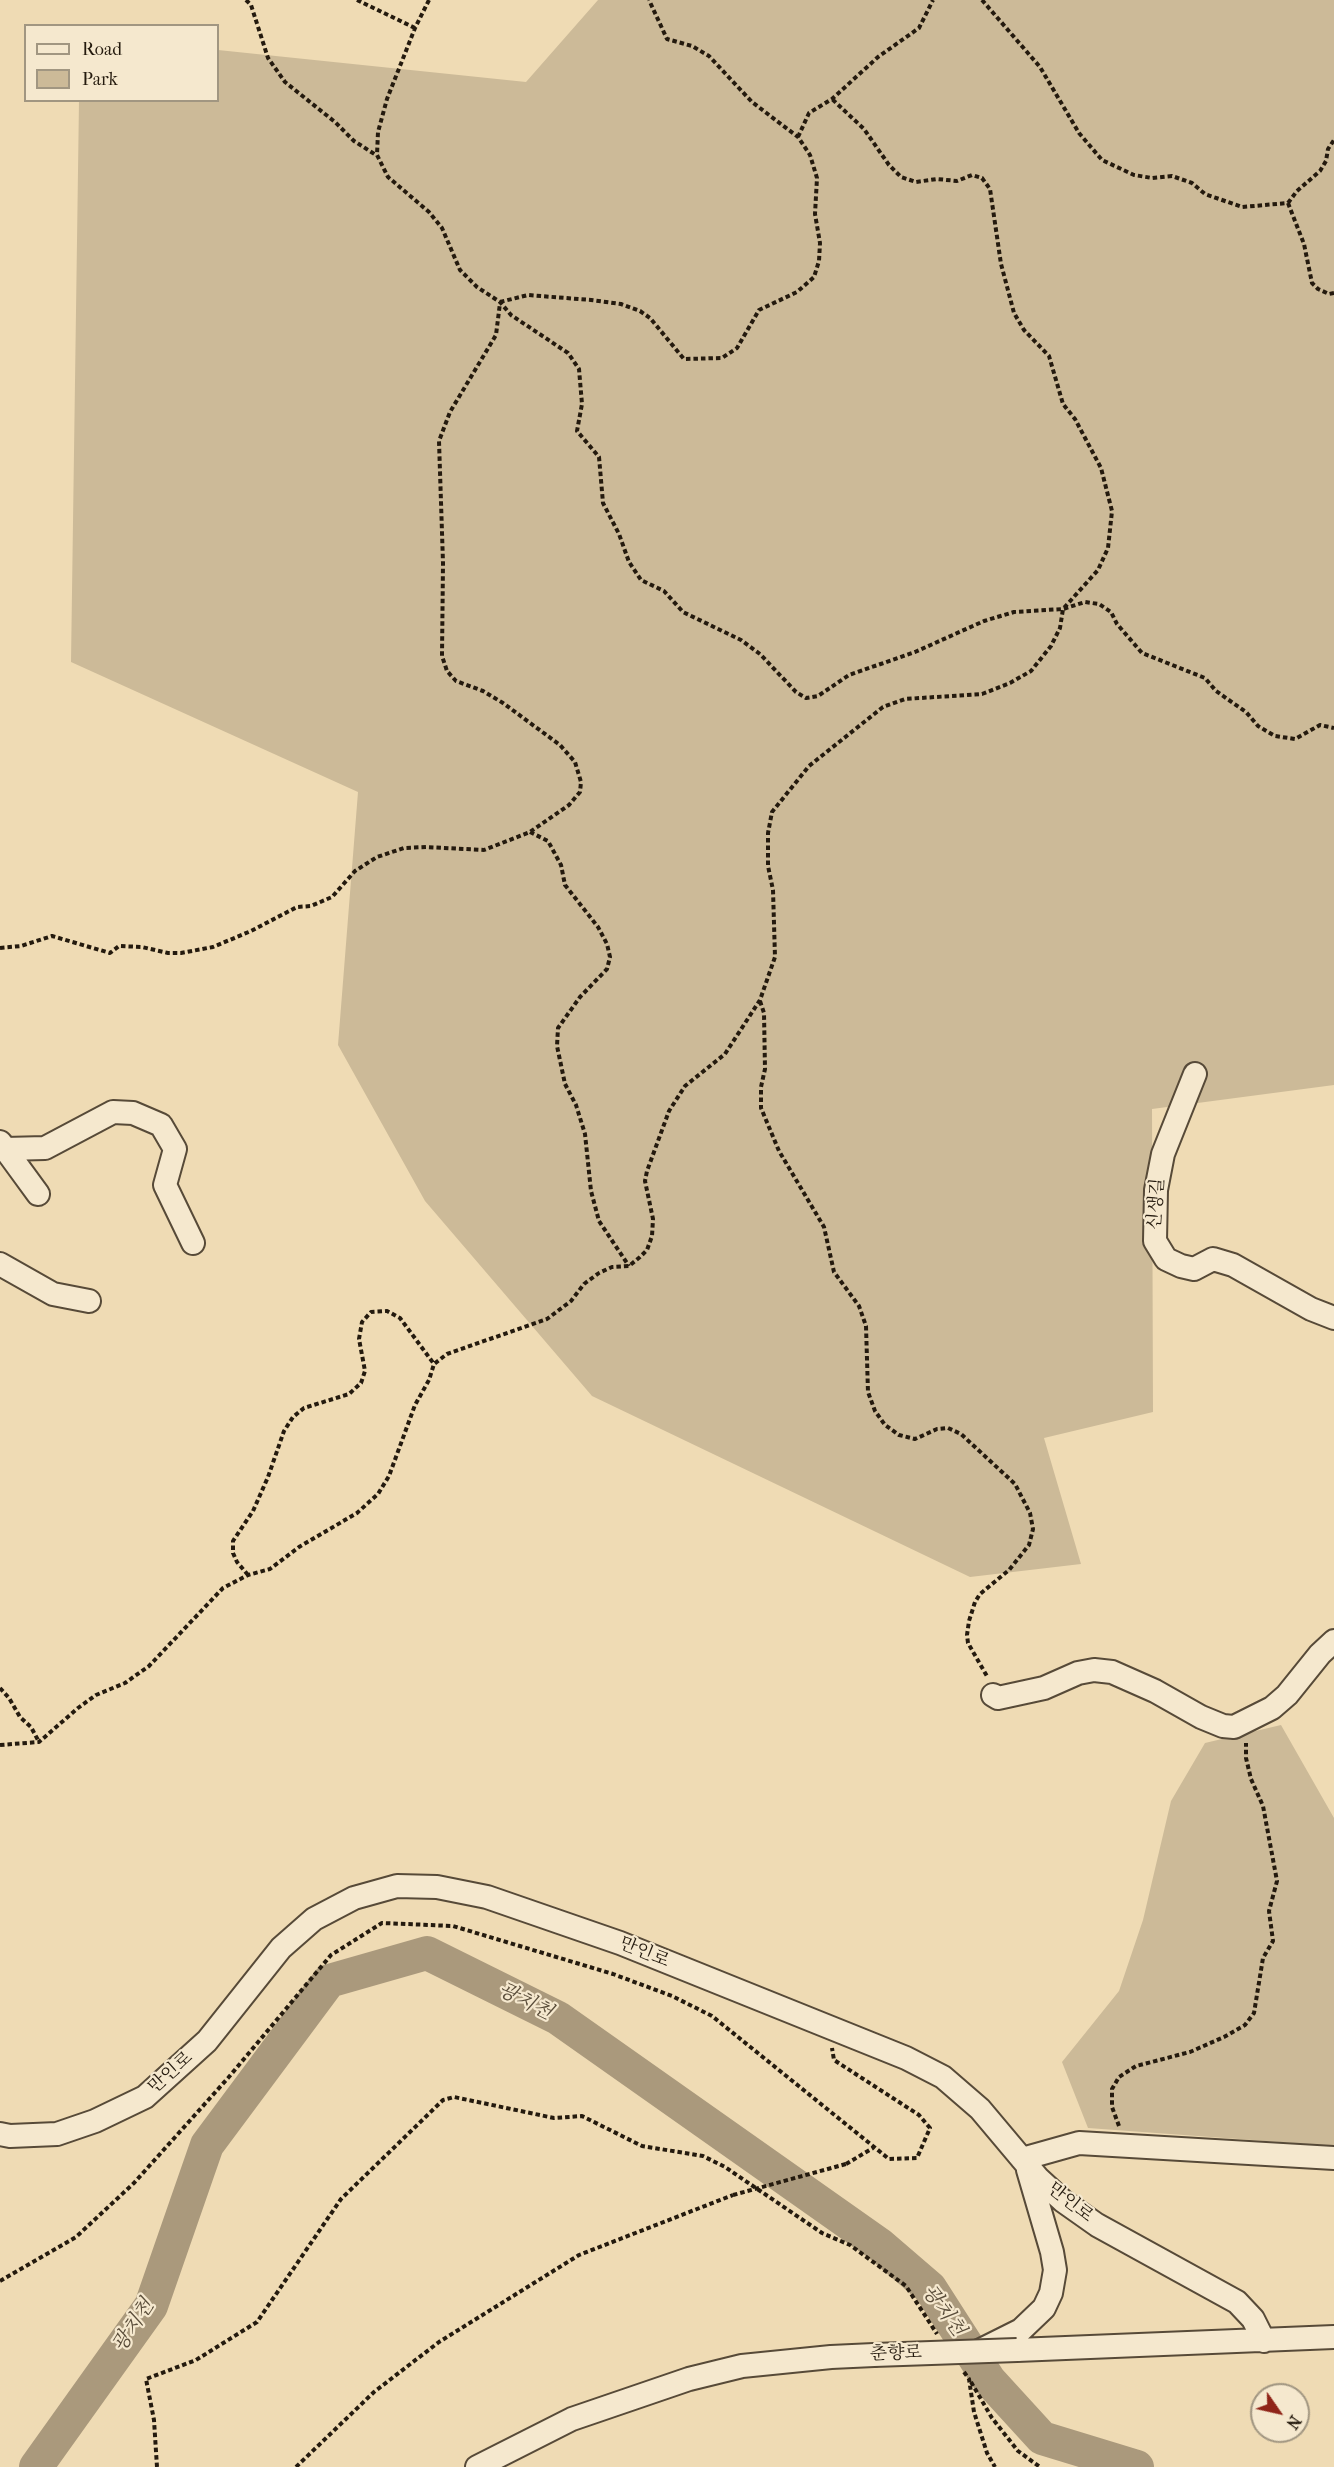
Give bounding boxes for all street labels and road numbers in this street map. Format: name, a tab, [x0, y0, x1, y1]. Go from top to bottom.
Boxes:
street label: 신생길	[1144, 1177, 1170, 1231]
street label: 만인로	[616, 1933, 672, 1973]
street label: 만인로	[144, 2048, 198, 2098]
street label: 만인로	[1043, 2178, 1097, 2228]
street label: 춘향로	[870, 2342, 922, 2366]

